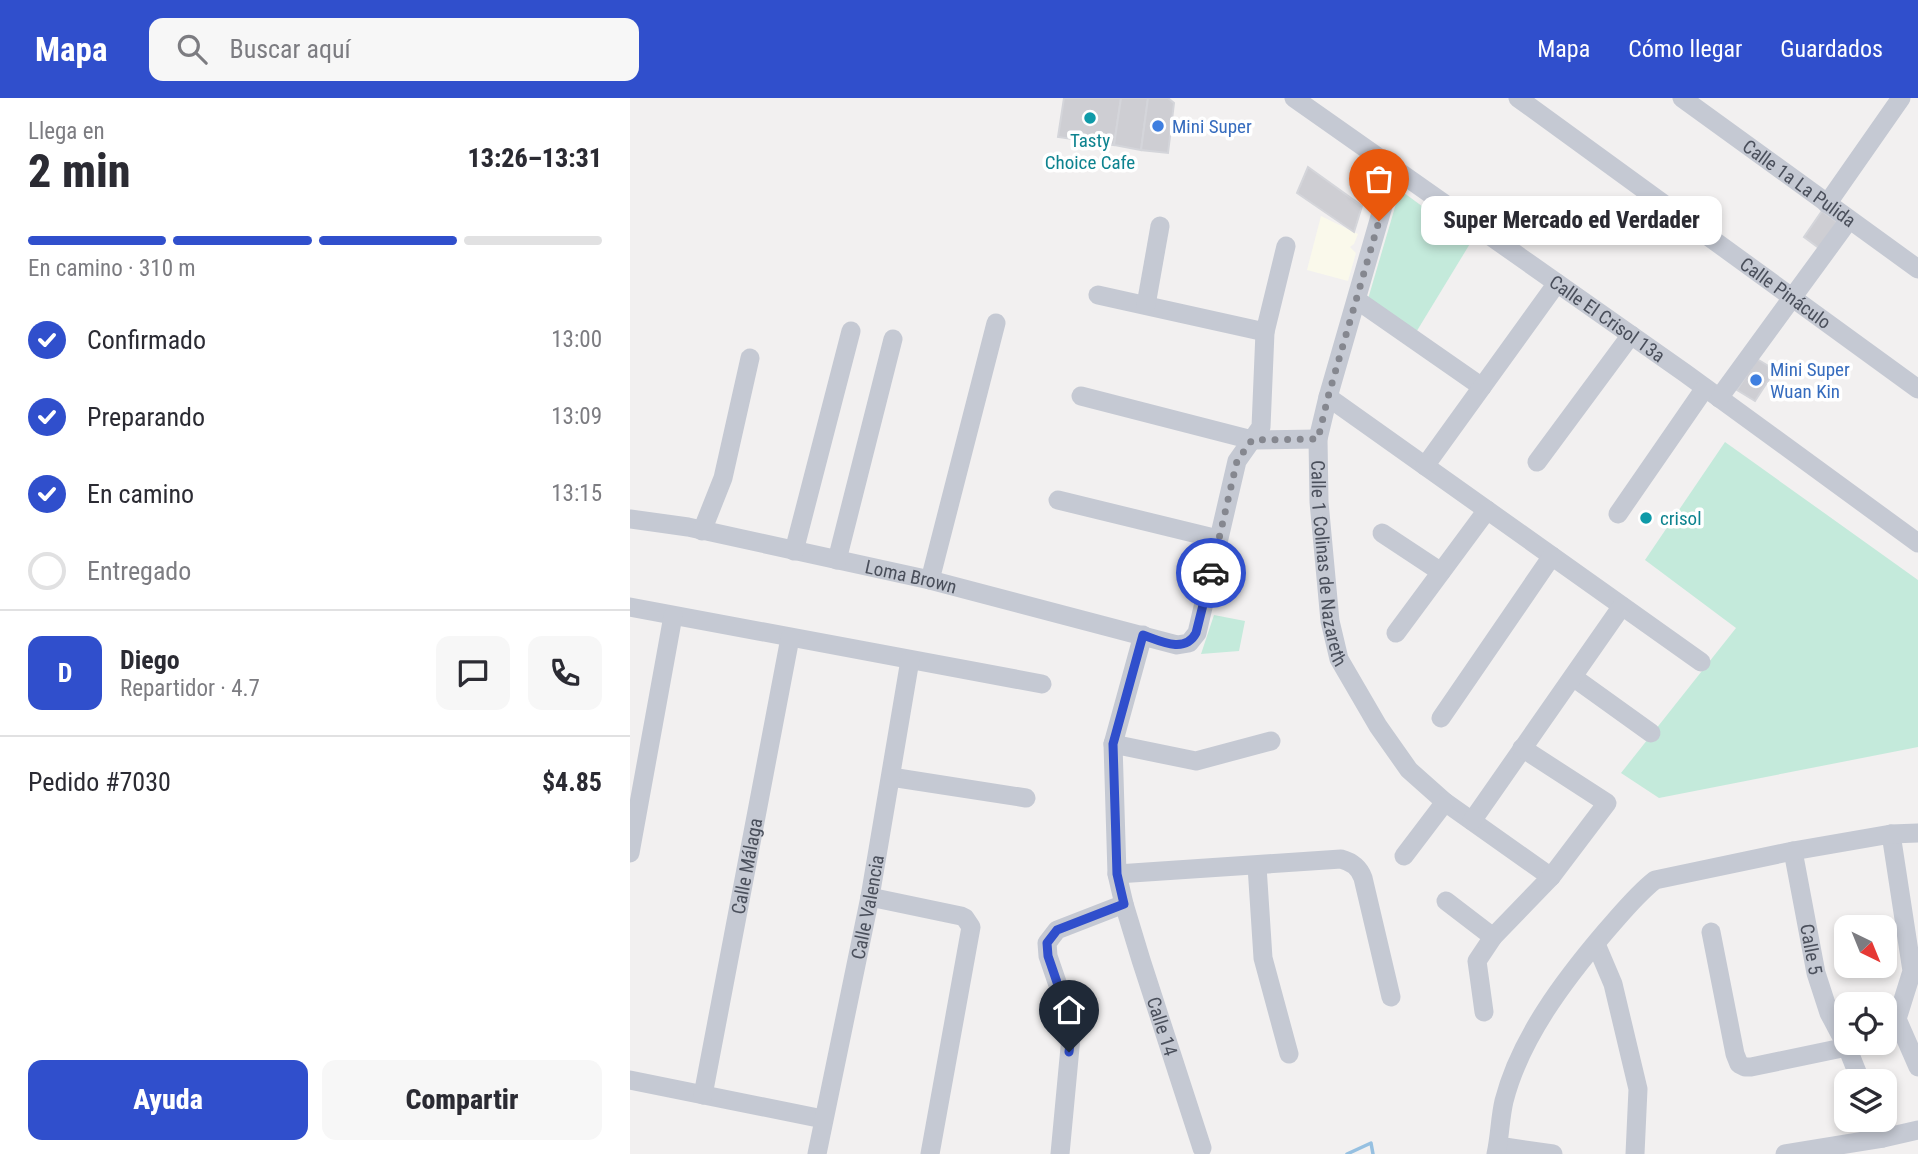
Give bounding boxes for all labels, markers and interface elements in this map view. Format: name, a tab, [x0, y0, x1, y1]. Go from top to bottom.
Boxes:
search box	[149, 18, 639, 81]
text: Mapa	[35, 30, 107, 69]
icon: search	[173, 30, 211, 68]
text: Buscar aquí	[229, 34, 351, 64]
text: Mapa	[1537, 35, 1590, 63]
text: Cómo llegar	[1628, 35, 1742, 63]
text: Guardados	[1780, 35, 1883, 63]
marker: Tasty Choice Cafe	[1082, 110, 1098, 126]
place label: Mini Super	[1172, 115, 1252, 138]
text: Llega en	[28, 118, 105, 145]
marker: Mini Super	[1150, 118, 1166, 134]
place label: Tasty Choice Cafe	[1045, 129, 1135, 174]
street label: Calle 1a La Pulida	[1738, 134, 1861, 232]
text: 13:26–13:31	[468, 143, 602, 173]
text: 2 min	[28, 144, 131, 198]
pin	[1349, 149, 1409, 221]
icon: bag	[1360, 160, 1398, 198]
callout: Super Mercado ed Verdader	[1421, 197, 1722, 246]
text: Super Mercado ed Verdader	[1443, 207, 1700, 234]
street label: Calle Pináculo	[1736, 252, 1836, 334]
text: En camino · 310 m	[28, 255, 196, 282]
street label: Calle El Crisol 13a	[1545, 270, 1669, 367]
icon: check	[28, 321, 66, 359]
text: Confirmado	[87, 325, 206, 355]
text: 13:00	[551, 326, 602, 353]
place label: Mini Super Wuan Kin	[1770, 358, 1850, 403]
marker: Mini Super Wuan Kin	[1748, 372, 1764, 388]
icon: check	[28, 398, 66, 436]
text: Preparando	[87, 402, 205, 432]
text: 13:09	[551, 403, 602, 430]
street label: Calle 1 Colinas de Nazareth	[1307, 460, 1352, 670]
icon: check	[28, 475, 66, 513]
text: En camino	[87, 479, 194, 509]
text: 13:15	[551, 480, 602, 507]
place label: crisol	[1660, 507, 1702, 530]
marker: crisol	[1638, 510, 1654, 526]
courier	[1176, 538, 1246, 608]
icon: car	[1192, 554, 1230, 592]
street label: Loma Brown	[863, 555, 959, 598]
text: Entregado	[87, 556, 191, 586]
button: chat	[436, 636, 510, 710]
button: phone	[528, 636, 602, 710]
text: Diego	[120, 645, 180, 675]
text: D	[58, 658, 72, 688]
text: Repartidor · 4.7	[120, 675, 260, 702]
text: Pedido #7030	[28, 767, 171, 797]
text: $4.85	[542, 767, 602, 797]
street label: Calle Málaga	[726, 816, 767, 916]
street label: Calle Valencia	[846, 853, 888, 961]
north arrow	[1834, 915, 1897, 978]
map controls	[1834, 915, 1897, 1132]
street label: Calle 5	[1795, 922, 1828, 977]
pin	[1039, 980, 1099, 1052]
icon: home	[1050, 991, 1088, 1029]
button: locate	[1834, 992, 1897, 1055]
street label: Calle 14	[1142, 994, 1183, 1059]
button: Ayuda	[28, 1060, 308, 1140]
button: Compartir	[322, 1060, 602, 1140]
button: layers	[1834, 1069, 1897, 1132]

